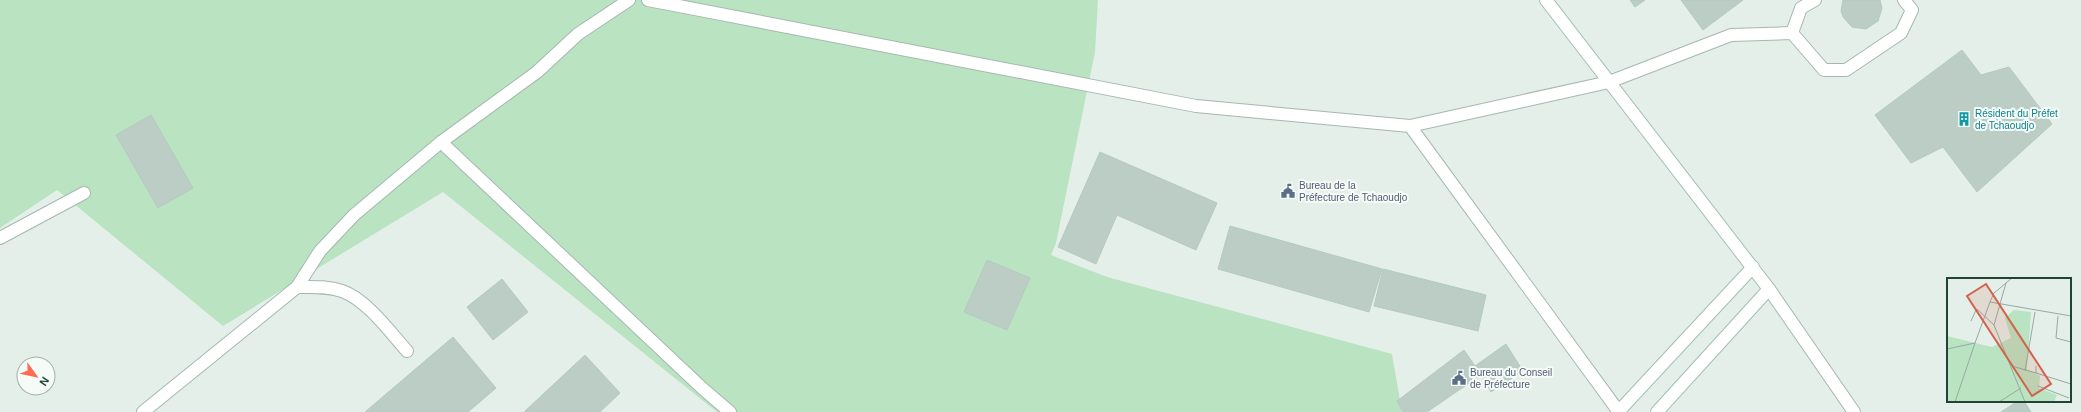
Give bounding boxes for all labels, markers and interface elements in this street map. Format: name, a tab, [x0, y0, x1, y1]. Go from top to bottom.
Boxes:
place label: Résident du Préfet de Tchaoudjo	[1975, 108, 2058, 131]
building icon: Résident du Préfet de Tchaoudjo	[1956, 111, 1972, 127]
place label: Bureau de la Préfecture de Tchaoudjo	[1299, 180, 1408, 203]
public building icon: Bureau de la Préfecture de Tchaoudjo	[1280, 183, 1296, 199]
inset map	[1947, 278, 2071, 402]
north arrow	[16, 356, 56, 396]
place label: Bureau du Conseil de Préfecture	[1470, 367, 1552, 390]
public building icon: Bureau du Conseil de Préfecture	[1451, 370, 1467, 386]
text: N	[37, 375, 52, 388]

